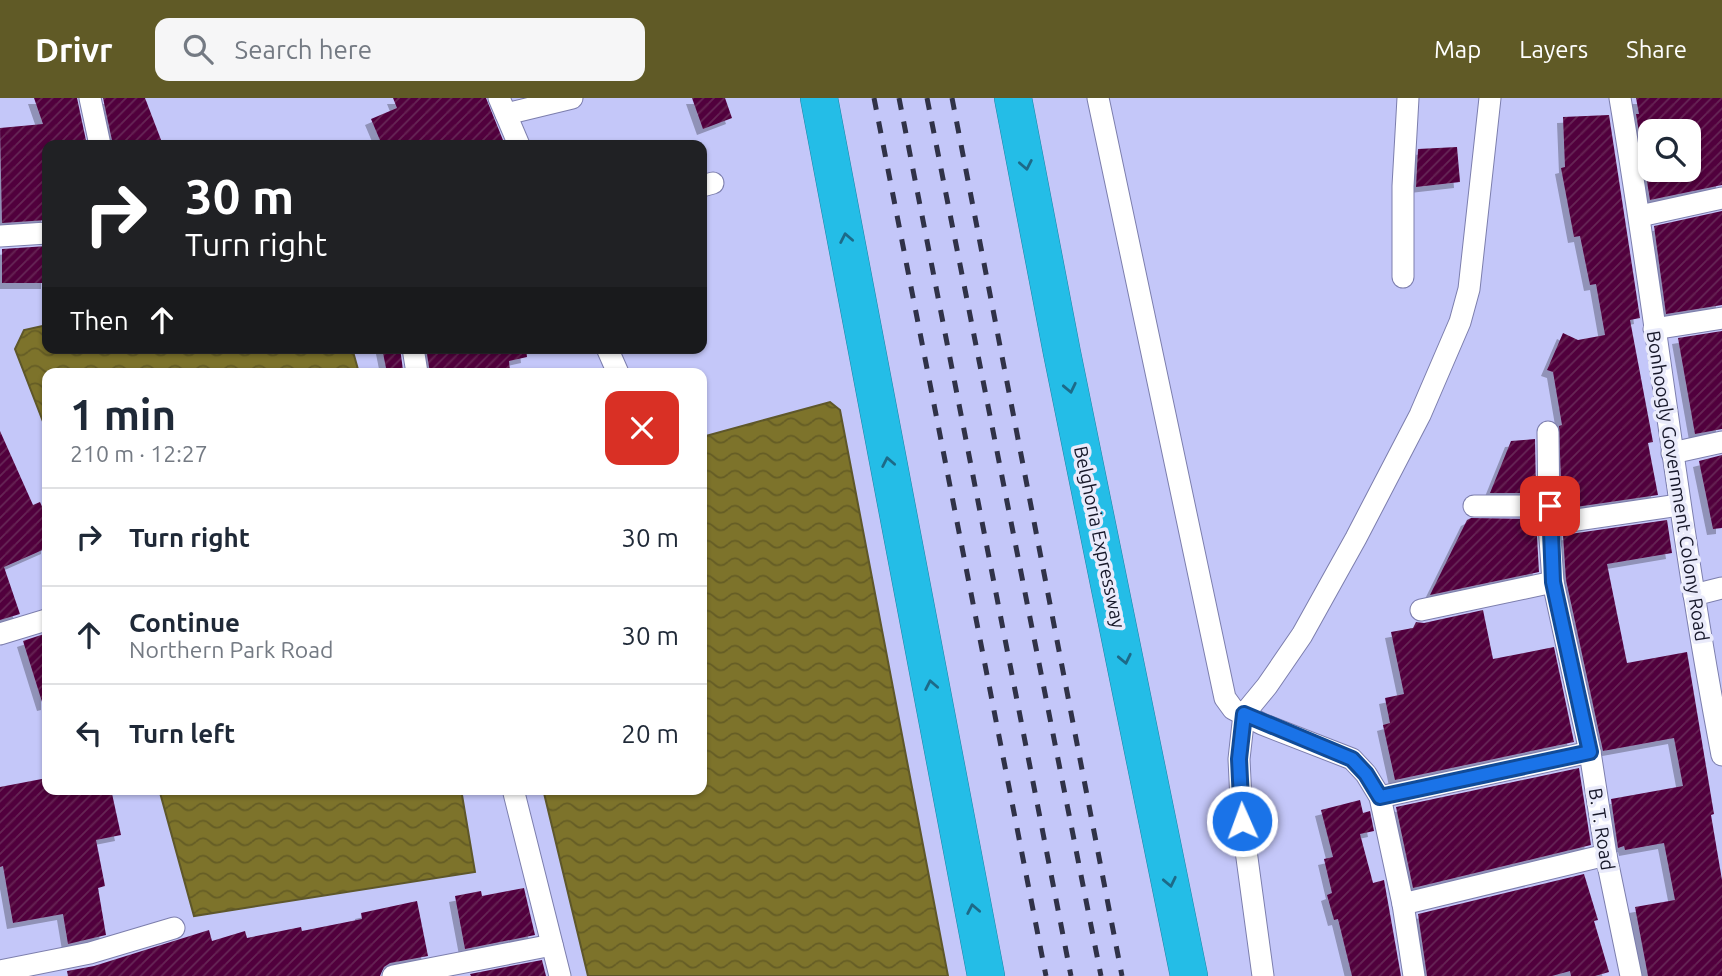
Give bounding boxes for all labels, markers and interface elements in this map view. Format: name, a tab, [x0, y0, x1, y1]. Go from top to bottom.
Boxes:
search box	[155, 18, 645, 81]
icon: search	[179, 30, 217, 68]
text: Drivr	[35, 31, 113, 68]
text: Search here	[235, 35, 372, 64]
text: Map	[1434, 36, 1481, 63]
text: Layers	[1519, 36, 1588, 63]
text: Share	[1626, 36, 1687, 63]
map controls	[1638, 119, 1701, 182]
button: search	[1638, 119, 1701, 182]
one-way arrow	[1018, 159, 1033, 171]
icon: right	[70, 168, 161, 259]
text: 30 m	[185, 168, 294, 223]
text: Turn right	[185, 226, 327, 262]
one-way arrow	[839, 233, 854, 244]
icon: ahead	[143, 301, 181, 339]
text: Then	[70, 306, 129, 335]
street label: Bonhoogly Government Colony Road	[1643, 329, 1713, 643]
one-way arrow	[1061, 382, 1076, 394]
text: 1 min	[70, 391, 176, 438]
button: close	[605, 391, 679, 465]
text: 210 m · 12:27	[70, 441, 208, 466]
street label: Belghoria Expressway	[1070, 444, 1130, 630]
one-way arrow	[882, 456, 897, 468]
pin	[1520, 476, 1580, 536]
icon: arrive	[1531, 487, 1569, 525]
icon: right	[70, 518, 108, 556]
text: Turn right	[129, 523, 250, 552]
text: 30 m	[621, 523, 679, 552]
text: Continue	[129, 608, 240, 637]
icon: ahead	[70, 616, 108, 654]
text: 30 m	[621, 621, 679, 650]
text: Northern Park Road	[129, 637, 334, 662]
one-way arrow	[1116, 653, 1131, 665]
one-way arrow	[924, 680, 939, 691]
icon: left	[70, 714, 108, 752]
text: Turn left	[129, 719, 235, 748]
text: 20 m	[621, 719, 679, 748]
position arrow	[1205, 784, 1279, 858]
street label: B. T. Road	[1585, 786, 1619, 872]
one-way arrow	[1162, 876, 1177, 888]
one-way arrow	[967, 903, 982, 915]

